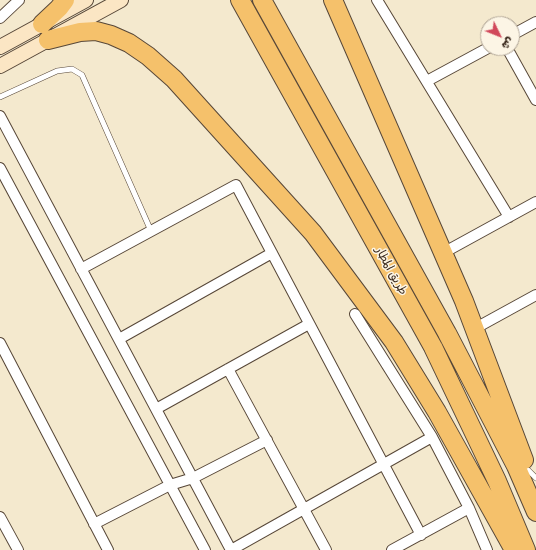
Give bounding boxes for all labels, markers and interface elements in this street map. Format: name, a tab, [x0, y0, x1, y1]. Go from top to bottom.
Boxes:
north arrow	[480, 16, 520, 56]
text: ش	[499, 34, 517, 53]
street label: طريق المطار	[372, 244, 410, 298]

